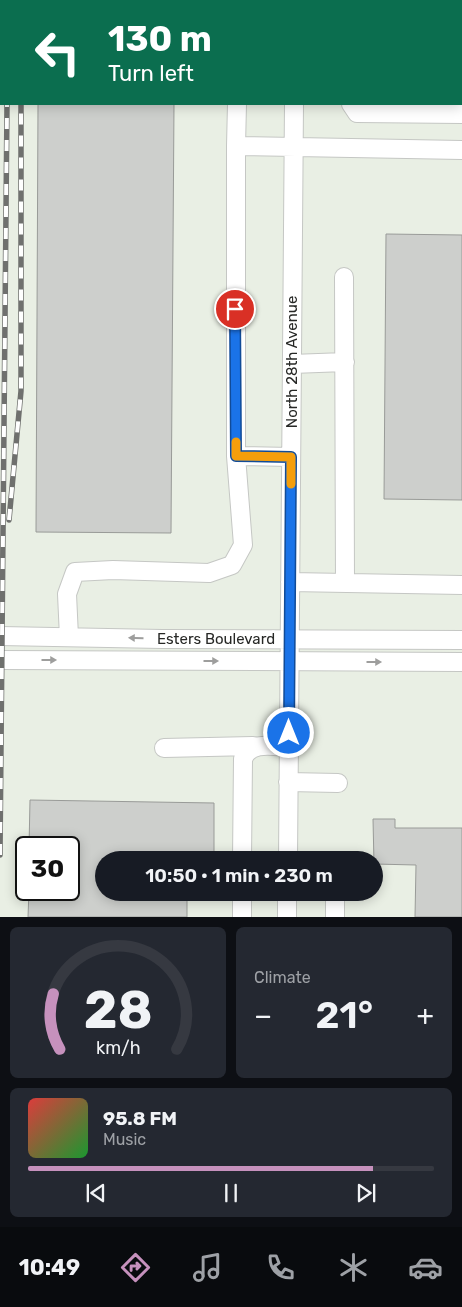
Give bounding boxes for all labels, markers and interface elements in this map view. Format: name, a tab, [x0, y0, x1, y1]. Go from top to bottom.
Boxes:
text: 130 m	[108, 18, 212, 60]
icon: left	[25, 20, 90, 85]
text: Turn left	[108, 60, 194, 87]
pin	[214, 288, 256, 330]
icon: arrive	[221, 295, 249, 323]
street label: North 28th Avenue	[283, 296, 301, 428]
street label: Esters Boulevard	[157, 630, 275, 648]
one-way arrow	[128, 634, 144, 642]
one-way arrow	[41, 656, 57, 664]
one-way arrow	[203, 657, 219, 665]
one-way arrow	[366, 658, 382, 666]
position arrow	[262, 706, 314, 758]
speed limit sign: 30	[15, 836, 80, 901]
text: 10:50 · 1 min · 230 m	[145, 864, 333, 887]
text: Climate	[254, 968, 311, 987]
text: 28	[83, 979, 153, 1041]
text: 21°	[316, 992, 373, 1038]
text: −	[254, 999, 272, 1032]
text: +	[417, 999, 434, 1032]
text: km/h	[96, 1037, 140, 1058]
text: 95.8 FM	[103, 1107, 177, 1130]
text: Music	[103, 1130, 146, 1149]
icon: previous	[82, 1179, 110, 1207]
icon: pause	[217, 1179, 245, 1207]
icon: next	[352, 1179, 380, 1207]
icon: directions	[118, 1250, 153, 1285]
icon: music	[190, 1250, 225, 1285]
icon: phone	[263, 1250, 298, 1285]
icon: climate	[336, 1250, 371, 1285]
icon: car	[408, 1250, 443, 1285]
text: 10:49	[19, 1254, 80, 1281]

